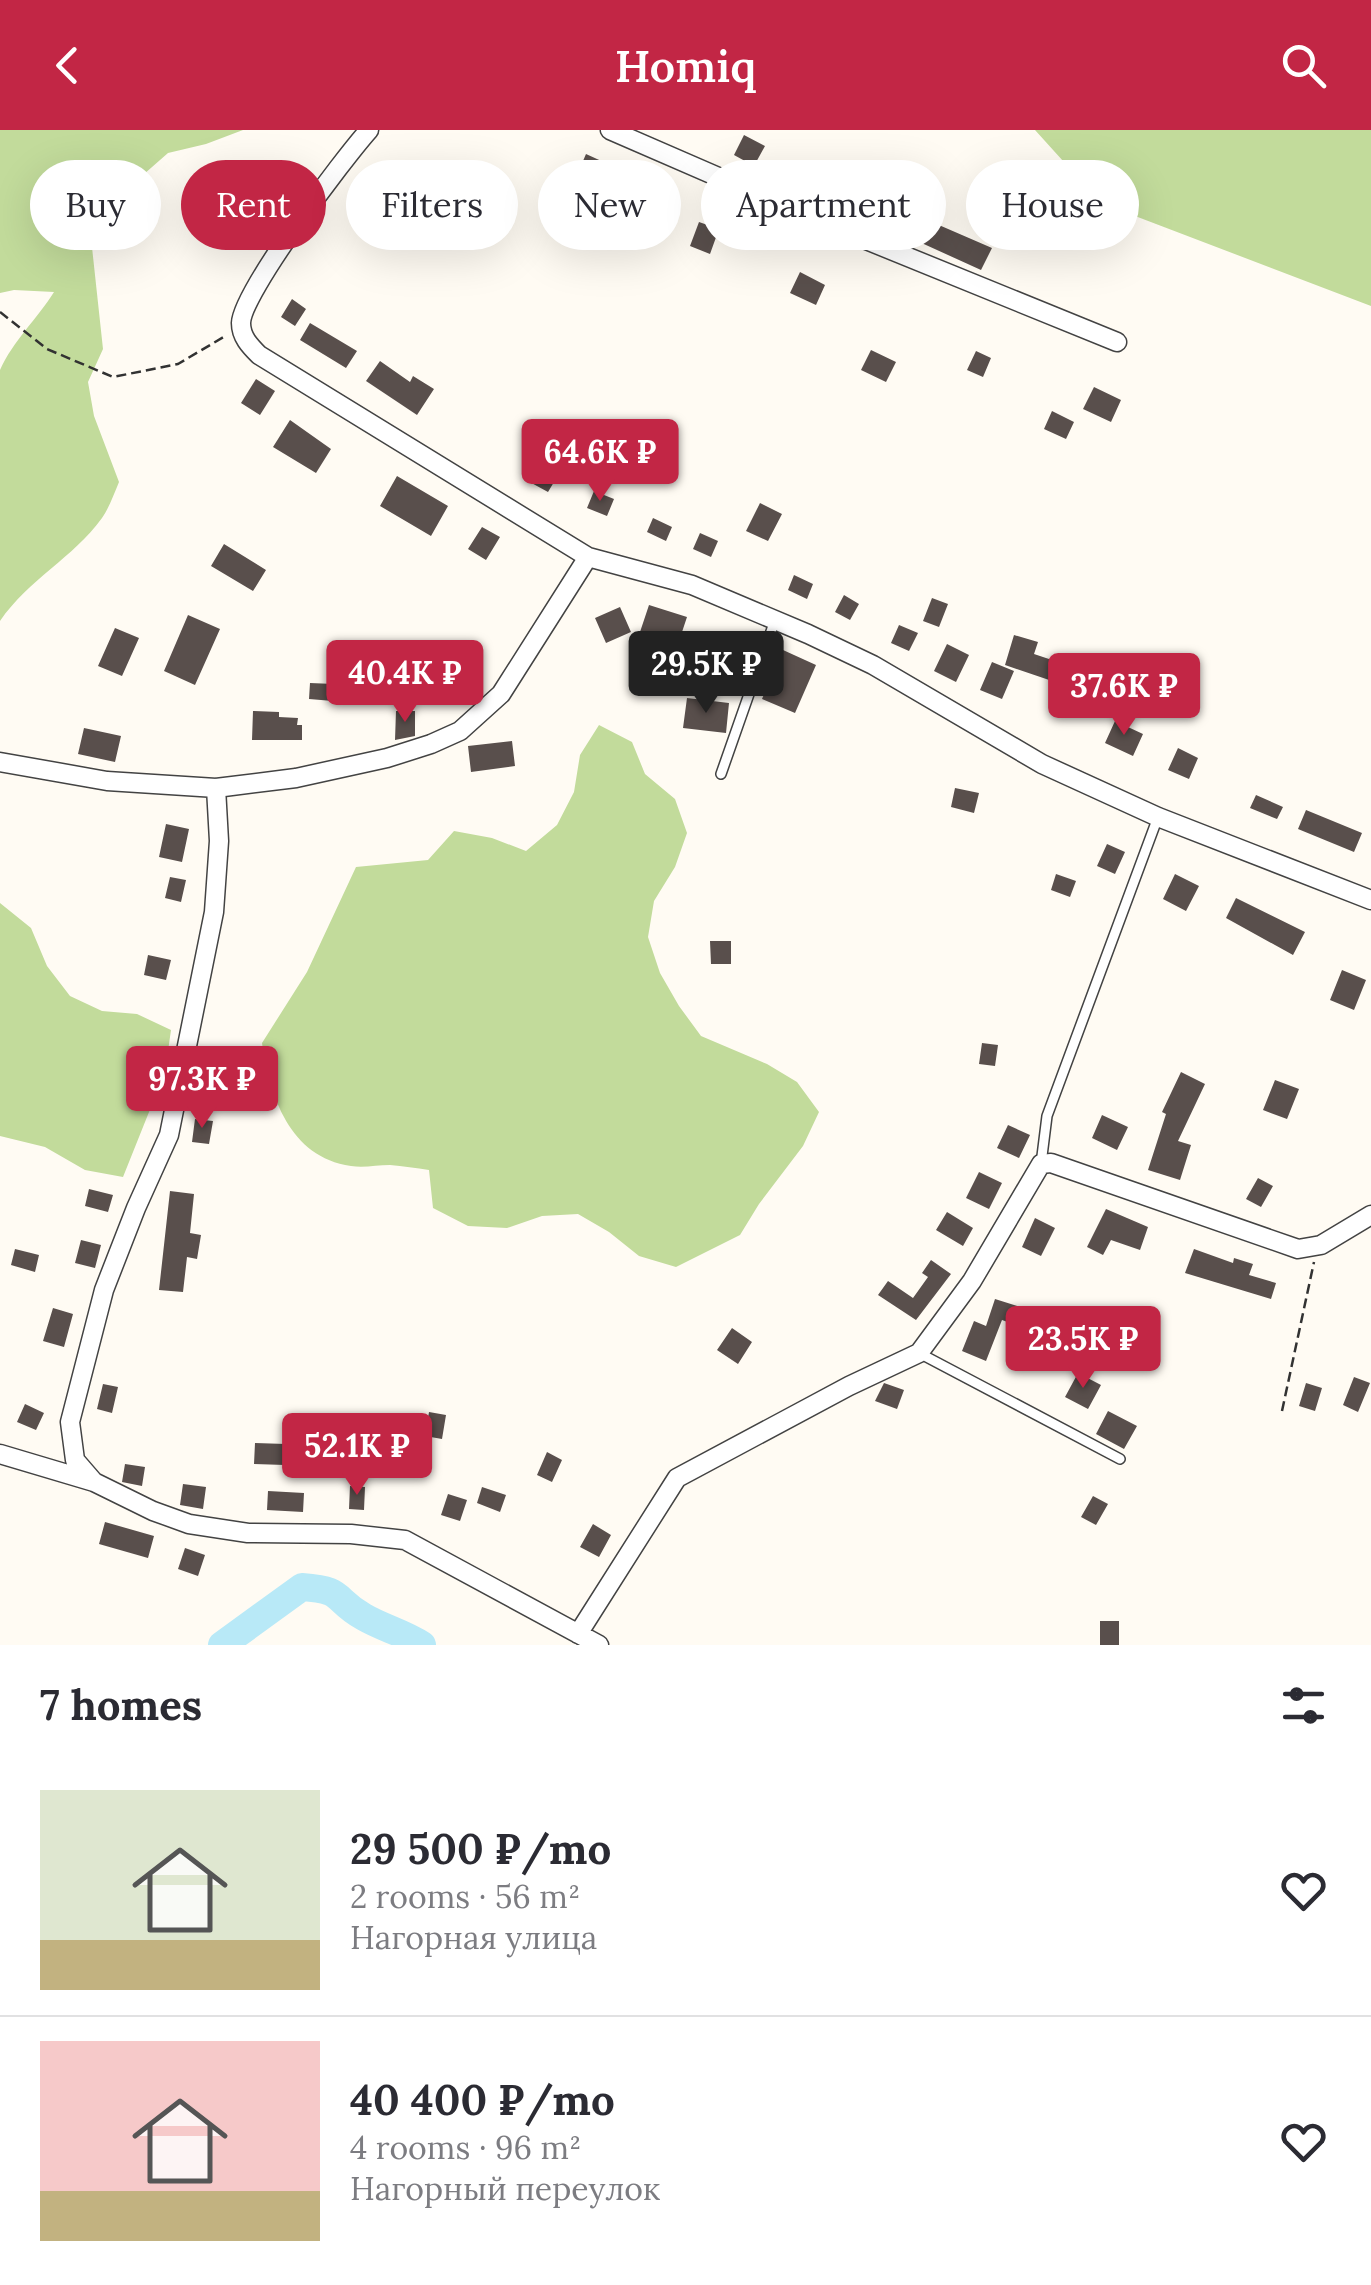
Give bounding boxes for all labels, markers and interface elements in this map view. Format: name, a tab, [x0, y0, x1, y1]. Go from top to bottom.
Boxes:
text: Homiq	[615, 37, 756, 94]
icon: back	[40, 38, 95, 93]
icon: search	[1276, 38, 1331, 93]
chip: Buy	[30, 160, 161, 250]
chip: Rent	[181, 160, 326, 250]
chip: Filters	[346, 160, 518, 250]
chip: New	[538, 160, 681, 250]
chip: Apartment	[701, 160, 946, 250]
chip: House	[966, 160, 1139, 250]
pin: 64.6K ₽	[508, 419, 692, 504]
text: 64.6K ₽	[544, 431, 656, 472]
pin: 29.5K ₽	[614, 631, 798, 716]
pin: 40.4K ₽	[313, 640, 497, 725]
text: 29.5K ₽	[651, 643, 761, 684]
text: 40.4K ₽	[348, 652, 462, 693]
pin: 37.6K ₽	[1032, 653, 1216, 738]
text: 37.6K ₽	[1070, 665, 1178, 706]
pin: 97.3K ₽	[110, 1046, 294, 1131]
text: 97.3K ₽	[148, 1058, 256, 1099]
pin: 23.5K ₽	[991, 1306, 1175, 1391]
text: 23.5K ₽	[1028, 1318, 1138, 1359]
pin: 52.1K ₽	[265, 1413, 449, 1498]
text: 52.1K ₽	[304, 1425, 410, 1466]
text: 7 homes	[40, 1678, 202, 1732]
icon: filters	[1276, 1678, 1331, 1733]
text: 29 500 ₽/mo	[350, 1822, 611, 1876]
icon: home	[120, 1830, 240, 1950]
icon: heart	[1276, 1863, 1331, 1918]
text: 2 rooms · 56 m²	[350, 1876, 580, 1917]
text: Нагорная улица	[350, 1917, 597, 1958]
text: 40 400 ₽/mo	[350, 2073, 615, 2127]
icon: home	[120, 2081, 240, 2201]
icon: heart	[1276, 2114, 1331, 2169]
text: 4 rooms · 96 m²	[350, 2127, 581, 2168]
text: Нагорный переулок	[350, 2168, 660, 2209]

